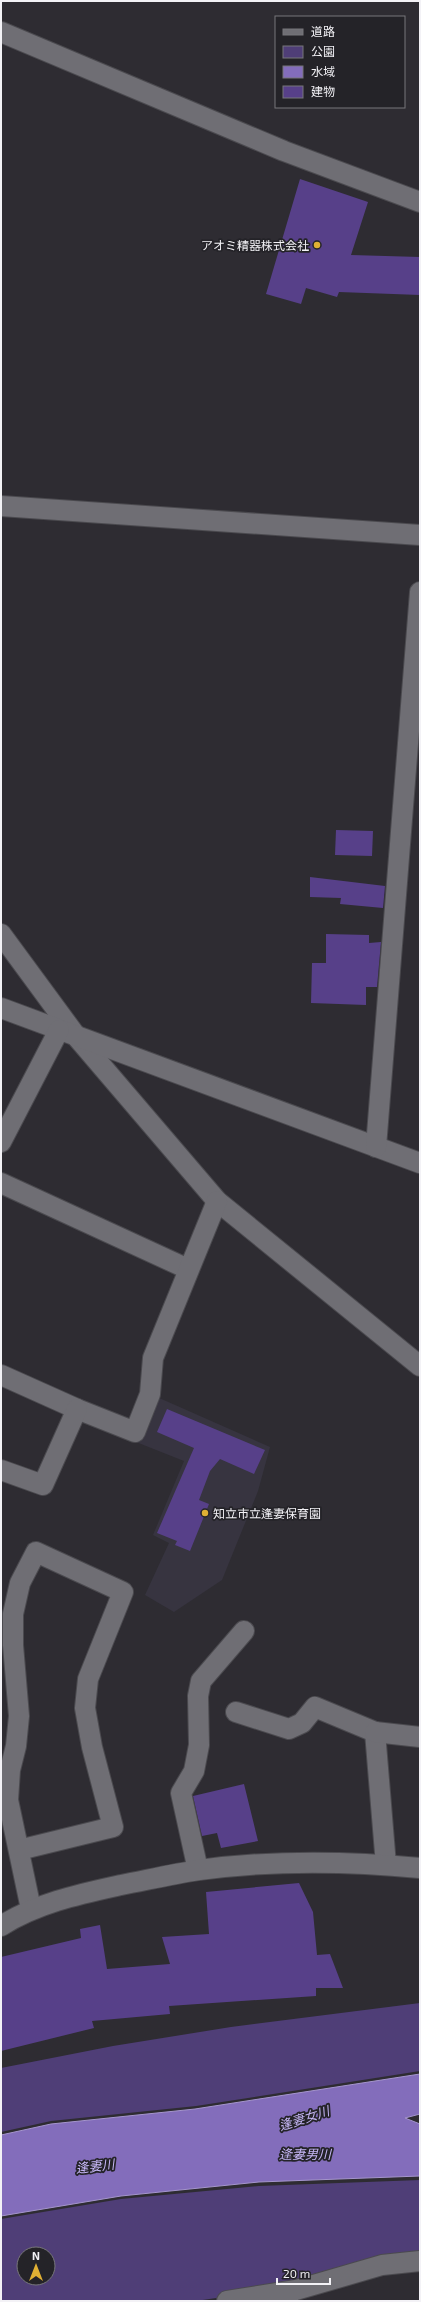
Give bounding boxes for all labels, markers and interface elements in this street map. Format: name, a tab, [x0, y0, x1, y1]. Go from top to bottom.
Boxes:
legend	[275, 16, 405, 108]
text: 道路	[311, 24, 335, 38]
text: 公園	[311, 44, 335, 58]
text: 水域	[311, 64, 335, 78]
text: 建物	[311, 84, 335, 98]
place label: アオミ精器株式会社	[201, 238, 309, 252]
marker: アオミ精器株式会社	[312, 240, 322, 250]
place label: 知立市立逢妻保育園	[213, 1506, 321, 1520]
marker: 知立市立逢妻保育園	[200, 1508, 210, 1518]
water label: 逢妻女川	[277, 2102, 333, 2134]
water label: 逢妻男川	[279, 2146, 333, 2162]
water label: 逢妻川	[75, 2155, 117, 2176]
north arrow	[16, 2246, 56, 2286]
text: N	[32, 2249, 40, 2262]
scale bar	[277, 2260, 330, 2286]
text: 20 m	[283, 2266, 310, 2280]

